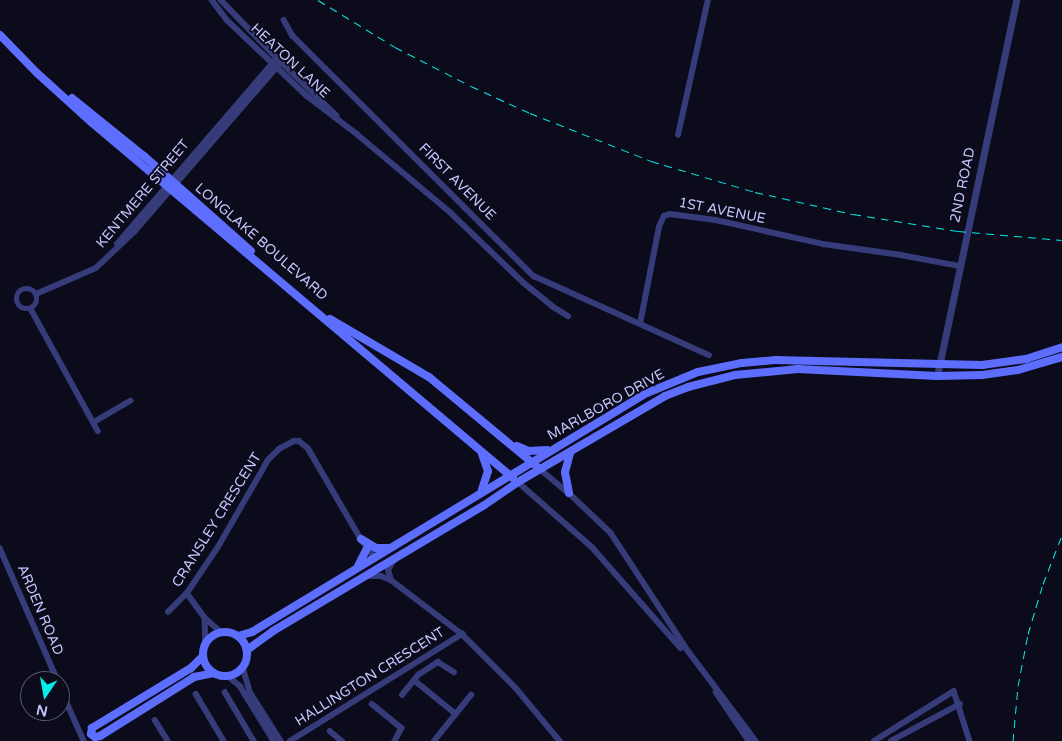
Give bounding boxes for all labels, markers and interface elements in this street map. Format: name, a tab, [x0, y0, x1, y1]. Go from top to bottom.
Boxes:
street label: HEATON LANE	[247, 20, 333, 102]
street label: KENTMERE STREET	[93, 136, 193, 252]
street label: FIRST AVENUE	[415, 140, 499, 224]
street label: 2ND ROAD	[947, 146, 979, 224]
street label: LONGLAKE BOULEVARD	[191, 180, 331, 304]
street label: 1ST AVENUE	[677, 194, 767, 228]
street label: MARLBORO DRIVE	[545, 366, 667, 444]
street label: CRANSLEY CRESCENT	[169, 450, 265, 590]
street label: ARDEN ROAD	[13, 562, 67, 658]
street label: HALLINGTON CRESCENT	[292, 624, 448, 730]
north arrow	[20, 671, 70, 721]
text: N	[35, 701, 49, 720]

